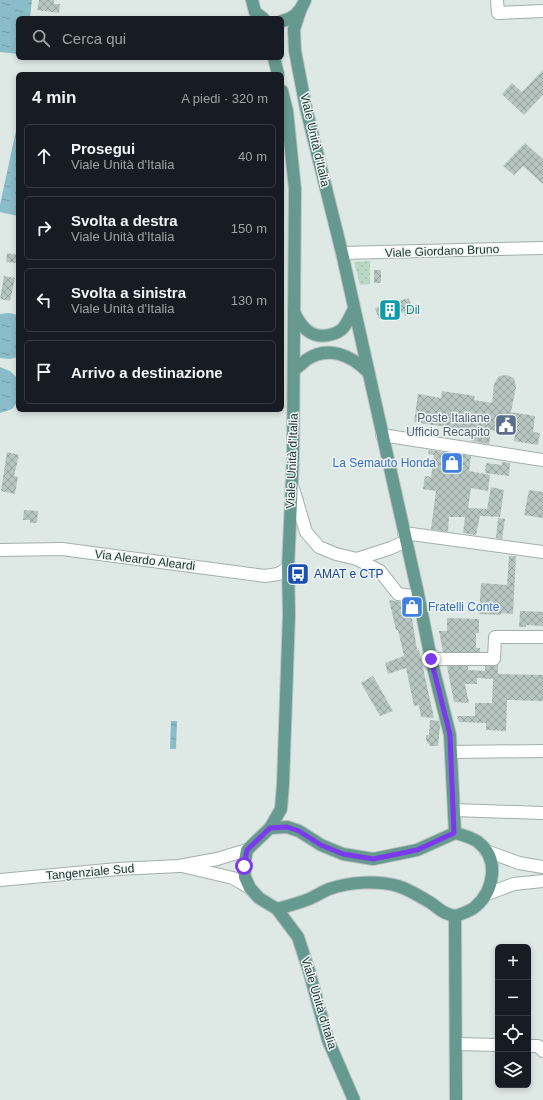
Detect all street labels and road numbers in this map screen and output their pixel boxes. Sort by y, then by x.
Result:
street label: Viale Unità d'Italia [297,92,333,188]
street label: Viale Giordano Bruno [385,242,500,260]
street label: Viale Unità d'Italia [283,413,301,509]
street label: Via Aleardo Aleardi [94,547,196,573]
street label: Tangenziale Sud [45,861,135,883]
street label: Viale Unità d'Italia [298,955,340,1051]

